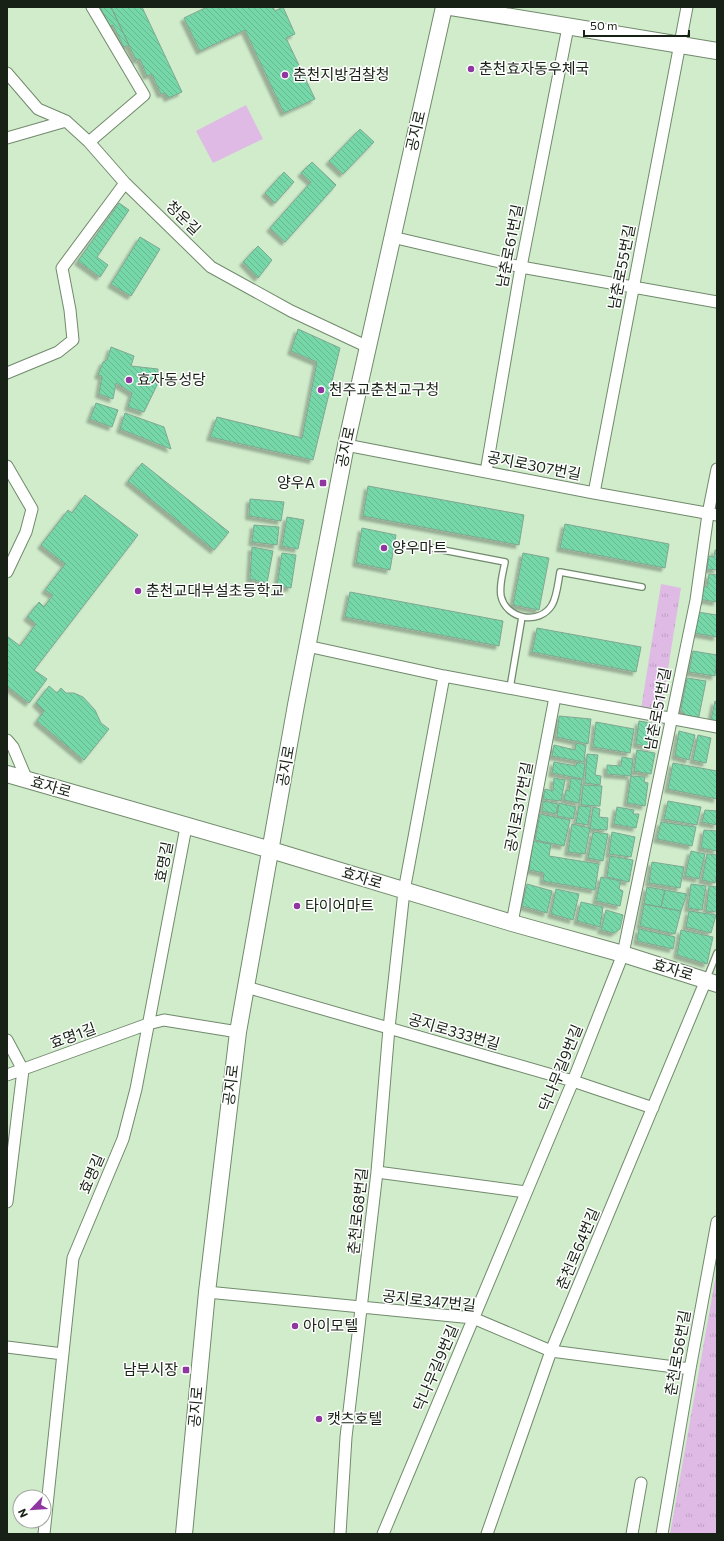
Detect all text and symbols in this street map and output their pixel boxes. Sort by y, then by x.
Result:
scale bar [584,12,689,38]
text: 50 m [590,18,618,32]
place label: 춘천효자동우체국 [479,59,589,77]
marker: 춘천효자동우체국 [466,64,476,74]
place label: 춘천지방검찰청 [293,65,390,83]
marker: 춘천지방검찰청 [280,70,290,80]
street label: 공지로 [402,109,428,153]
street label: 청운길 [163,196,205,238]
street label: 남춘로61번길 [492,203,526,289]
street label: 남춘로55번길 [604,223,638,311]
place label: 효자동성당 [137,370,206,388]
marker: 효자동성당 [124,375,134,385]
place label: 천주교춘천교구청 [329,380,439,398]
marker: 천주교춘천교구청 [316,385,326,395]
street label: 공지로 [332,425,358,469]
street label: 공지로307번길 [486,447,583,483]
place label: 양우A [277,473,315,491]
marker: 양우A [318,478,328,488]
place label: 양우마트 [392,538,447,556]
marker: 양우마트 [379,543,389,553]
place label: 춘천교대부설초등학교 [146,581,284,599]
marker: 춘천교대부설초등학교 [133,586,143,596]
street label: 남춘로51번길 [640,666,674,752]
street label: 공지로 [273,744,297,788]
street label: 공지로317번길 [500,760,536,854]
street label: 효자로 [29,772,74,800]
street label: 효명길 [150,840,176,884]
street label: 효자로 [340,862,385,892]
place label: 타이어마트 [305,896,374,914]
marker: 타이어마트 [292,901,302,911]
street label: 효자로 [651,954,696,984]
street label: 공지로333번길 [406,1009,502,1053]
street label: 효명1길 [47,1018,98,1052]
street label: 닥나무길9번길 [535,1022,586,1114]
street label: 공지로 [219,1063,241,1107]
street label: 효명길 [75,1151,107,1196]
street label: 춘천로68번길 [343,1167,371,1255]
street label: 춘천로64번길 [552,1205,602,1292]
street label: 공지로347번길 [381,1286,477,1314]
street label: 춘천로56번길 [661,1309,693,1397]
place label: 아이모텔 [303,1316,358,1334]
marker: 아이모텔 [290,1321,300,1331]
street label: 닥나무길9번길 [409,1322,461,1413]
place label: 남부시장 [123,1360,178,1378]
marker: 남부시장 [181,1365,191,1375]
street label: 공지로 [184,1386,206,1428]
place label: 캣츠호텔 [327,1409,382,1427]
marker: 캣츠호텔 [314,1414,324,1424]
north arrow [12,1489,52,1529]
text: N [15,1507,30,1520]

